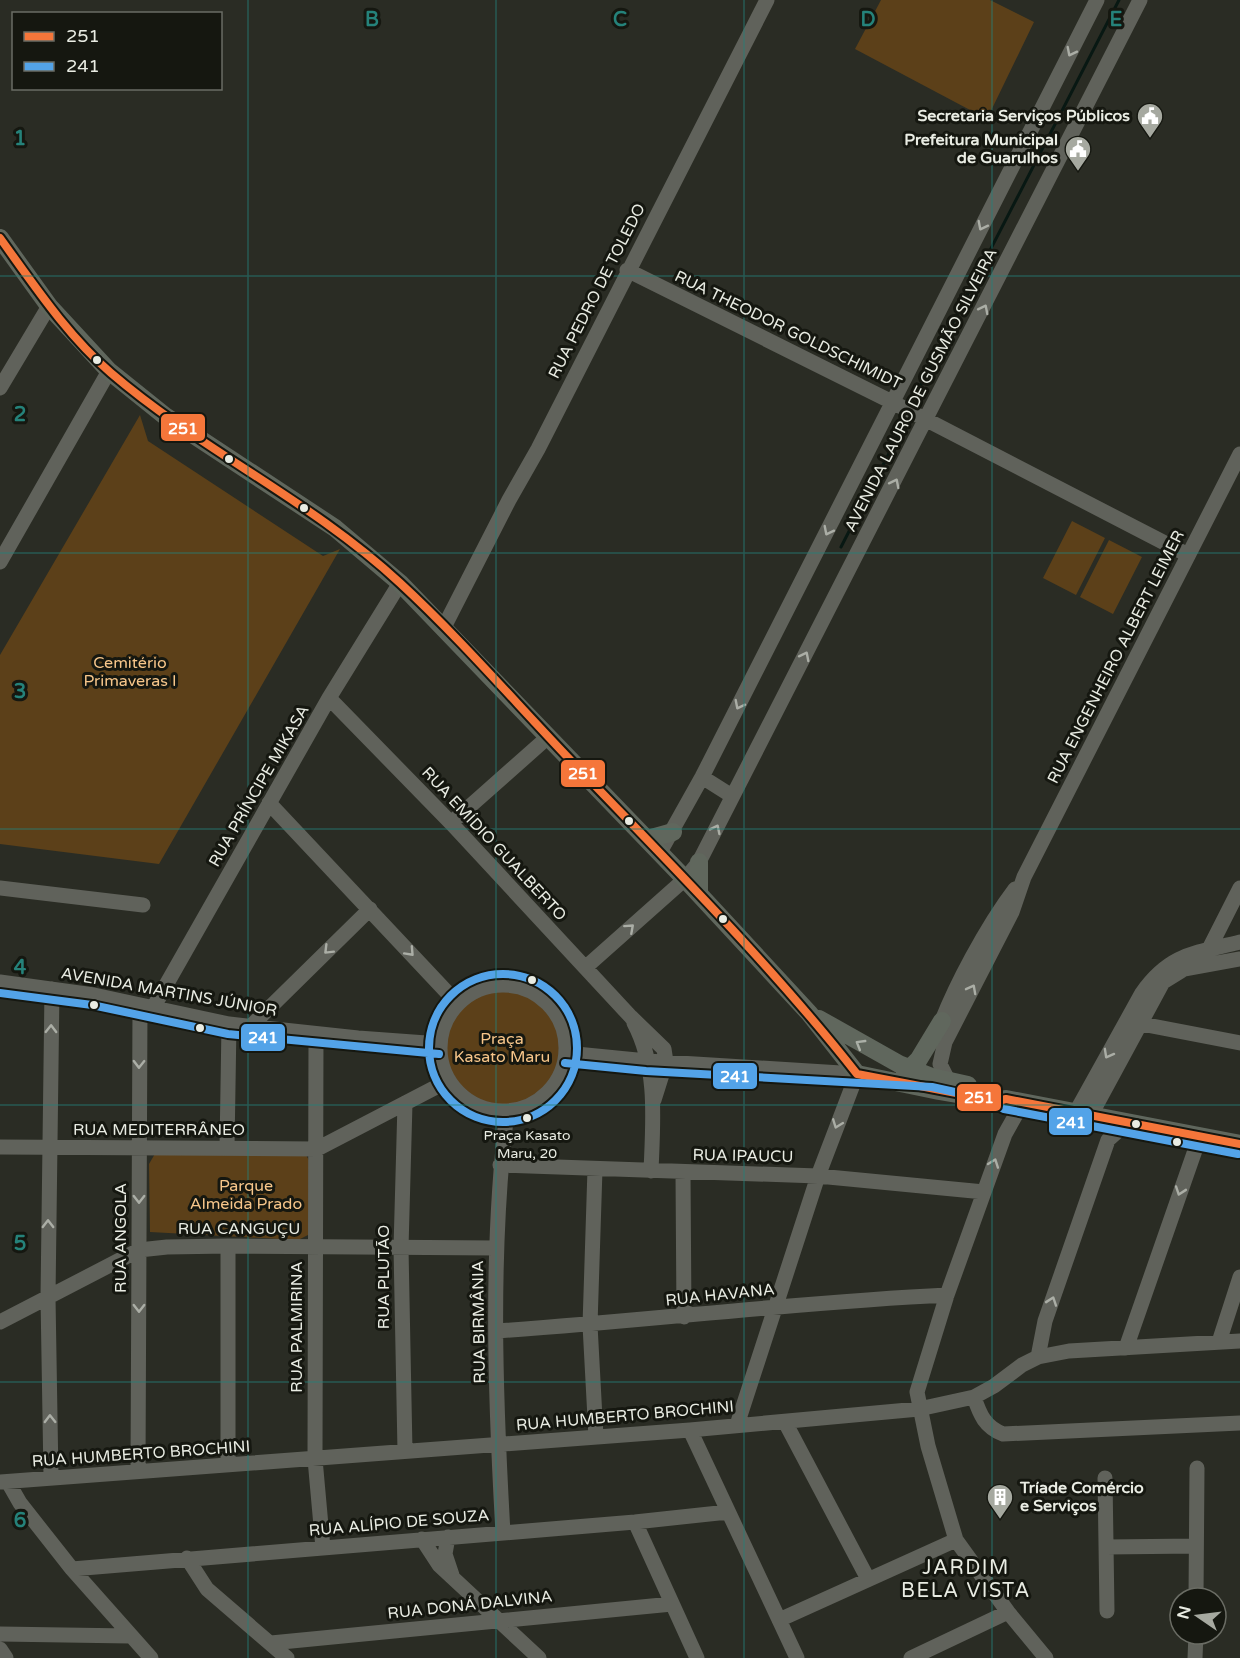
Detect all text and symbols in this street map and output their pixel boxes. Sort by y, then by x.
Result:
text: B [365,8,379,32]
text: C [613,8,627,32]
text: D [860,8,876,32]
text: E [1110,8,1123,32]
legend [12,12,222,90]
text: 251 [66,25,100,47]
one-way arrow [1066,46,1078,57]
text: 241 [66,55,100,77]
public building icon: Secretaria Serviços Públicos [1135,101,1165,139]
place label: Secretaria Serviços Públicos [917,106,1130,126]
text: 1 [14,127,26,151]
place label: Prefeitura Municipal de Guarulhos [904,130,1058,168]
public building icon: Prefeitura Municipal de Guarulhos [1063,134,1093,172]
street label: RUA PEDRO DE TOLEDO [544,200,650,382]
one-way arrow [978,220,990,231]
street label: AVENIDA LAURO DE GUSMÃO SILVEIRA [840,245,1002,535]
street label: RUA THEODOR GOLDSCHIMIDT [671,266,905,394]
one-way arrow [976,304,988,315]
unlabelled marker [91,354,103,366]
text: 2 [14,403,26,427]
line badge: 251 [160,413,206,442]
text: 251 [168,419,198,439]
unlabelled marker [223,453,235,465]
one-way arrow [887,478,899,489]
unlabelled marker [298,502,310,514]
one-way arrow [824,525,835,535]
street label: RUA ENGENHEIRO ALBERT LEIMER [1043,527,1189,787]
one-way arrow [798,651,809,662]
park label: Cemitério Primaveras I [83,653,177,691]
text: 3 [14,680,26,704]
one-way arrow [735,698,746,709]
street label: RUA PRÍNCIPE MIKASA [204,701,314,871]
line badge: 251 [560,759,606,788]
street label: RUA EMÍDIO GUALBERTO [417,763,571,925]
text: 251 [568,764,598,784]
unlabelled marker [623,815,635,827]
one-way arrow [708,825,720,836]
unlabelled marker [717,913,729,925]
one-way arrow [623,924,634,935]
one-way arrow [325,943,335,954]
one-way arrow [403,945,414,955]
text: 4 [14,956,27,980]
street label: AVENIDA MARTINS JÚNIOR [59,963,279,1021]
unlabelled marker [526,974,538,986]
one-way arrow [965,985,976,995]
unlabelled marker [88,999,100,1011]
unlabelled marker [194,1022,206,1034]
line badge: 241 [240,1023,286,1052]
one-way arrow [45,1025,58,1034]
text: 241 [248,1028,278,1048]
park label: Praça Kasato Maru [454,1029,550,1067]
one-way arrow [856,1039,866,1051]
one-way arrow [1104,1048,1115,1058]
one-way arrow [133,1060,145,1069]
line badge: 241 [712,1062,758,1090]
text: 241 [720,1067,750,1087]
line badge: 251 [956,1083,1002,1112]
text: 251 [964,1088,994,1108]
line badge: 241 [1048,1107,1093,1136]
marker: Praça Kasato Maru, 20 [521,1112,533,1124]
text: 241 [1056,1113,1086,1133]
one-way arrow [832,1118,844,1129]
unlabelled marker [1130,1118,1142,1130]
street label: RUA MEDITERRÂNEO [73,1120,245,1140]
place label: Praça Kasato Maru, 20 [484,1127,570,1162]
unlabelled marker [1171,1136,1183,1148]
street label: RUA IPAUCU [692,1145,794,1167]
one-way arrow [987,1158,1000,1169]
park label: Parque Almeida Prado [190,1176,302,1214]
street label: RUA ANGOLA [111,1183,131,1293]
one-way arrow [1175,1186,1188,1196]
one-way arrow [133,1194,145,1203]
one-way arrow [42,1219,54,1228]
street label: RUA CANGUÇU [178,1219,300,1239]
street label: RUA PLUTÃO [374,1225,394,1329]
text: 5 [14,1232,26,1256]
street label: RUA BIRMÂNIA [468,1260,490,1384]
street label: RUA PALMIRINA [287,1261,307,1393]
street label: RUA HAVANA [664,1279,776,1311]
one-way arrow [1045,1296,1058,1307]
one-way arrow [133,1304,145,1313]
street label: RUA HUMBERTO BROCHINI [515,1397,735,1435]
one-way arrow [44,1414,56,1423]
street label: RUA HUMBERTO BROCHINI [31,1436,251,1472]
place label: Tríade Comércio e Serviços [1019,1478,1144,1516]
building icon: Tríade Comércio e Serviços [985,1482,1015,1520]
street label: RUA ALÍPIO DE SOUZA [308,1505,490,1541]
text: 6 [14,1509,26,1533]
district label: JARDIM BELA VISTA [901,1556,1031,1603]
street label: RUA DONÁ DALVINA [386,1586,554,1624]
north arrow [1168,1586,1228,1646]
text: N [1173,1604,1196,1621]

